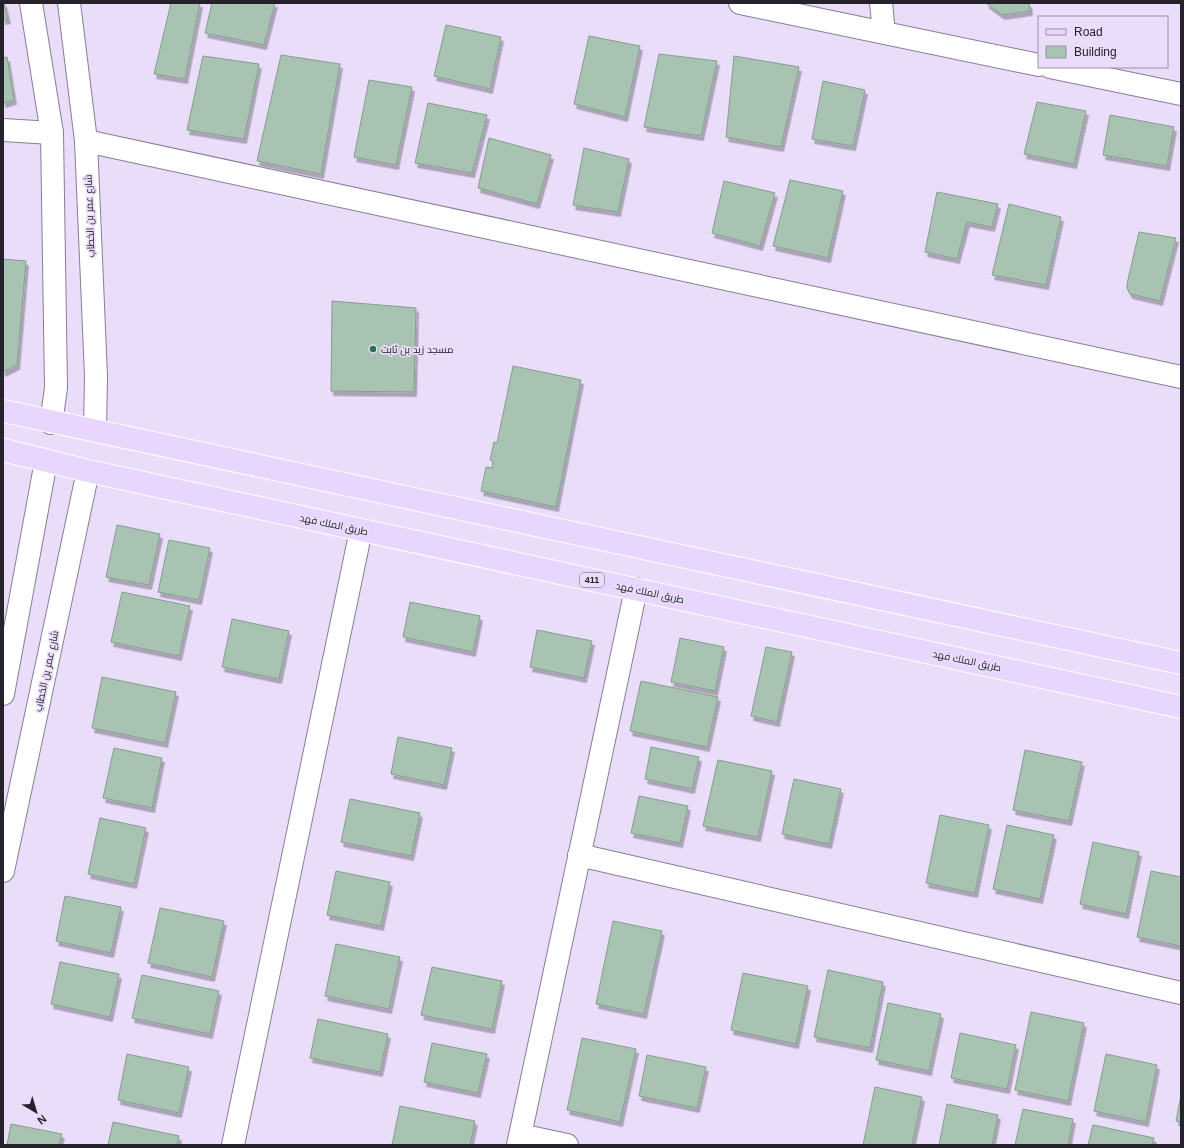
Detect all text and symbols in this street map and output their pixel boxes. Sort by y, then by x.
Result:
legend [1038,16,1168,68]
text: Road [1074,25,1103,39]
text: Building [1074,45,1117,59]
street label: شارع عمر بن الخطاب [83,174,97,258]
marker: مسجد زيد بن ثابت [368,344,378,354]
place label: مسجد زيد بن ثابت [381,344,453,356]
street label: طريق الملك فهد [298,512,369,538]
road number: 411 [580,573,604,587]
street label: طريق الملك فهد [614,580,685,606]
street label: شارع عمر بن الخطاب [32,629,61,713]
street label: طريق الملك فهد [931,648,1002,674]
north arrow [16,1092,56,1132]
text: N [35,1113,49,1127]

